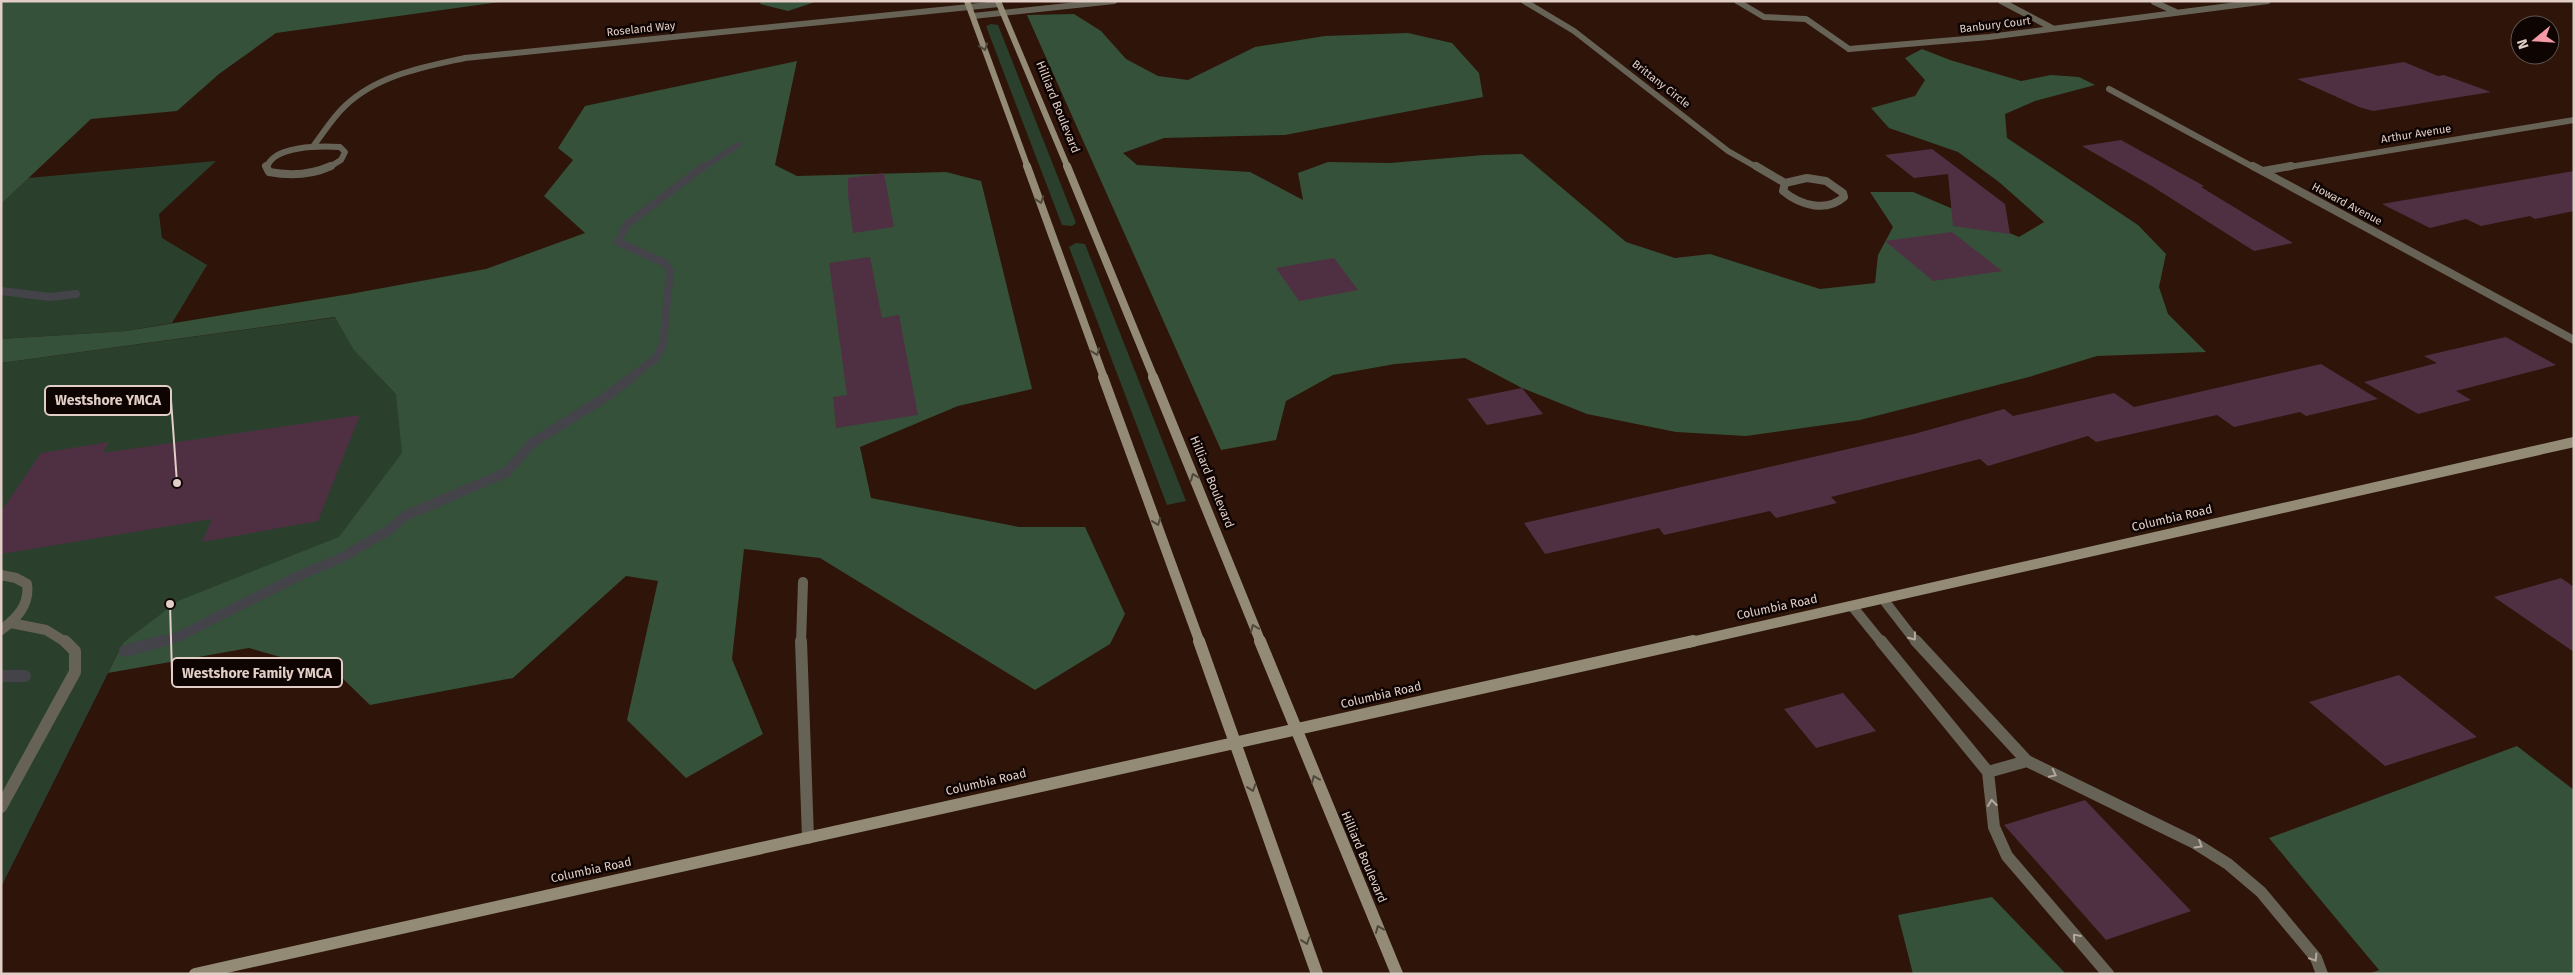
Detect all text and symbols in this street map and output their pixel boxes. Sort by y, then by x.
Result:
street label: Banbury Court [1959,14,2031,36]
north arrow [2510,15,2560,65]
street label: Roseland Way [606,19,677,39]
text: N [2514,37,2533,51]
one-way arrow [978,42,988,51]
street label: Brittany Circle [1629,57,1693,111]
street label: Hilliard Boulevard [1033,59,1083,155]
street label: Arthur Avenue [2380,122,2452,146]
street label: Howard Avenue [2310,180,2384,228]
one-way arrow [1034,195,1044,203]
one-way arrow [1090,348,1100,356]
callout: Westshore YMCA [45,386,171,415]
text: Westshore YMCA [55,392,162,409]
street label: Hilliard Boulevard [1187,434,1237,530]
one-way arrow [1190,474,1200,482]
street label: Columbia Road [2130,502,2214,534]
one-way arrow [1151,517,1161,525]
street label: Columbia Road [1735,592,1819,622]
one-way arrow [1250,625,1260,633]
one-way arrow [1908,631,1916,640]
callout: Westshore Family YMCA [172,658,342,687]
text: Westshore Family YMCA [182,665,333,682]
street label: Columbia Road [1339,679,1423,711]
street label: Columbia Road [944,766,1028,798]
one-way arrow [2048,768,2057,778]
one-way arrow [1311,775,1322,784]
one-way arrow [1246,783,1256,792]
one-way arrow [1987,799,1998,807]
street label: Hilliard Boulevard [1338,809,1390,905]
one-way arrow [2193,839,2202,849]
street label: Columbia Road [549,855,633,885]
one-way arrow [1374,925,1385,934]
one-way arrow [2074,934,2082,943]
one-way arrow [1300,937,1310,945]
one-way arrow [2308,952,2317,961]

